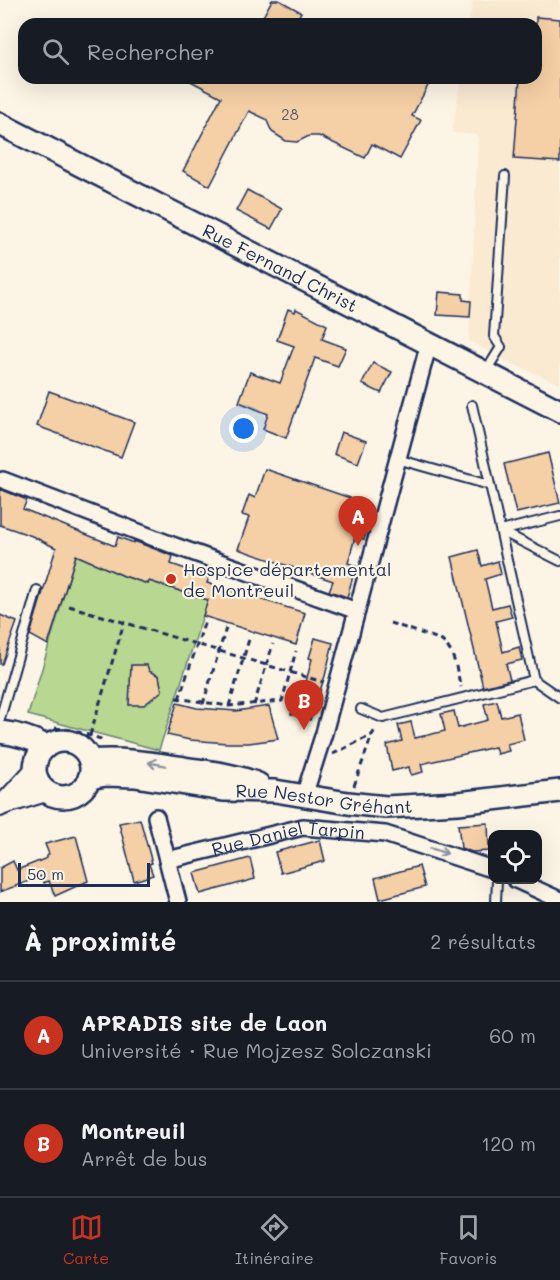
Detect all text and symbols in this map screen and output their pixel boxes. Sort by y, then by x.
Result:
search box [18,18,542,84]
icon: search [39,35,72,68]
text: Rechercher [87,37,215,66]
house number: 28 [281,104,299,124]
street label: Rue Fernand Christ [199,218,362,317]
your location [229,414,258,443]
pin: A [338,496,378,546]
place label: Hospice départemental de Montreuil [183,557,391,602]
marker: Hospice départemental de Montreuil [164,572,178,586]
pin: B [284,680,324,730]
one-way arrow [148,758,168,769]
street label: Rue Nestor Gréhant [235,778,413,819]
street label: Rue Daniel Tarpin [209,815,366,861]
map controls [488,830,542,884]
button: locate [488,830,542,884]
one-way arrow [429,847,448,858]
scale bar [18,860,150,888]
text: 50 m [27,863,64,884]
text: À proximité [24,924,176,958]
text: 2 résultats [430,928,536,954]
text: APRADIS site de Laon [81,1008,327,1037]
text: A [37,1022,50,1048]
text: 60 m [489,1022,536,1048]
text: Université · Rue Mojzesz Solczanski [81,1037,432,1063]
text: Montreuil [81,1116,185,1145]
text: B [37,1130,50,1156]
text: 120 m [481,1130,536,1156]
text: Arrêt de bus [81,1145,207,1171]
tab: Carte [63,1211,109,1268]
tab: Itinéraire [235,1211,314,1268]
tab: Favoris [439,1211,497,1268]

